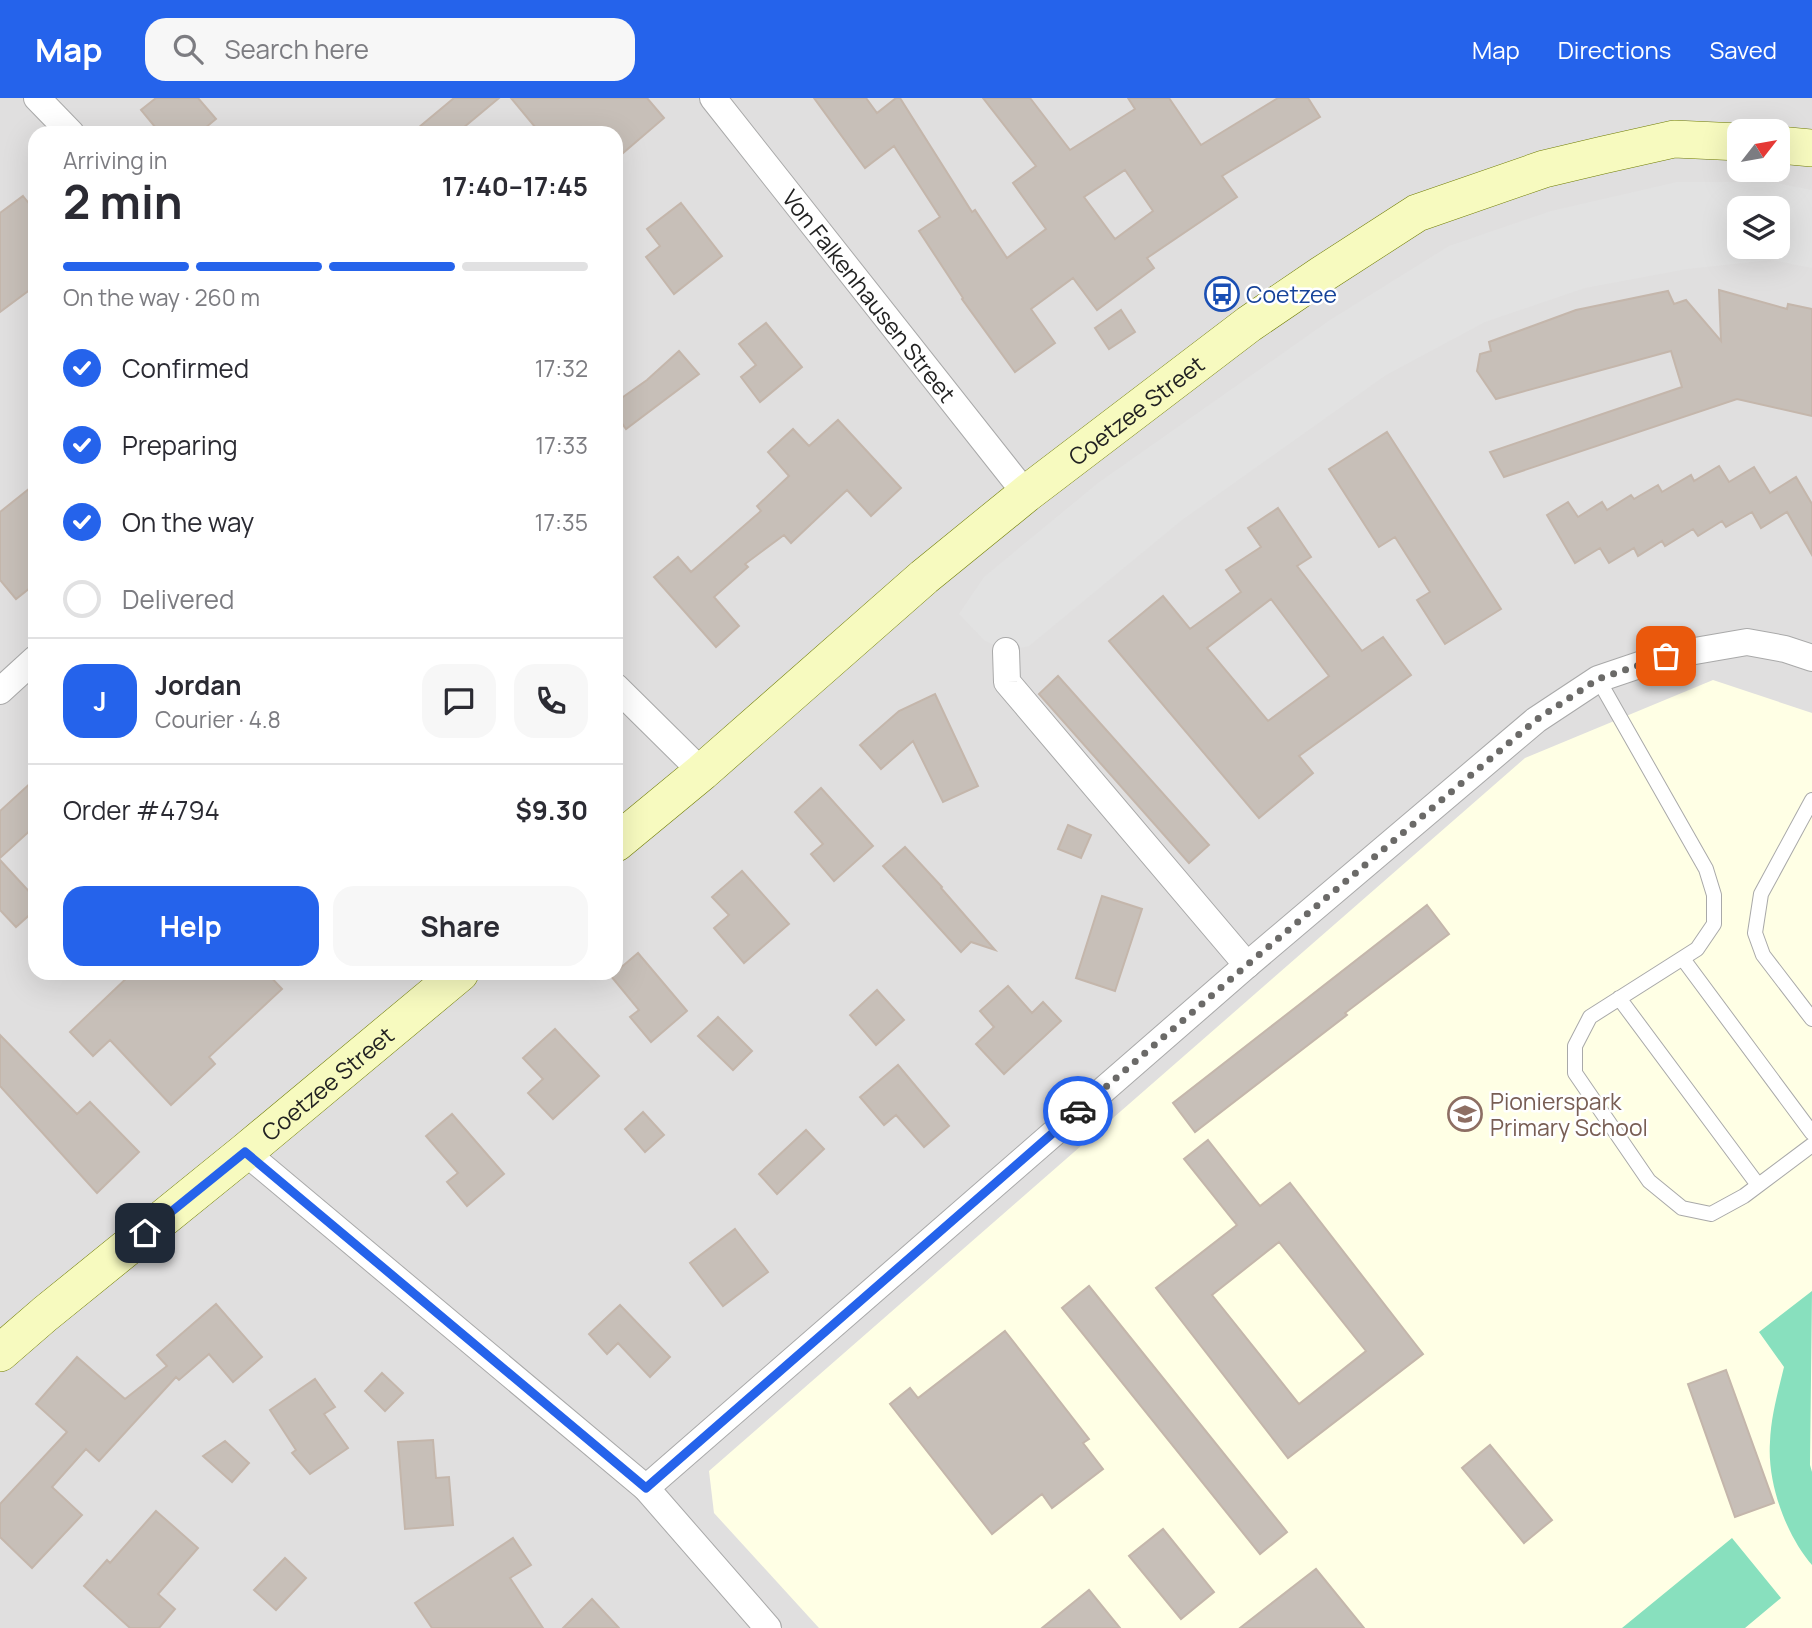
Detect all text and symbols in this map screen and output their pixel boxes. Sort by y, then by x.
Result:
search box [145,18,635,81]
text: Map [35,27,103,72]
icon: search [169,30,207,68]
text: Search here [225,31,369,67]
text: Map [1472,33,1520,66]
text: Directions [1558,33,1671,66]
text: Saved [1709,33,1777,66]
north arrow [1727,119,1790,182]
map controls [1727,119,1790,259]
text: Arriving in [63,144,168,176]
text: 17:40–17:45 [442,168,588,204]
text: 2 min [63,170,183,233]
street label: Von Falkenhausen Street [775,183,963,409]
button: layers [1727,196,1790,259]
bus stop icon: Coetzee [1203,275,1241,313]
place label: Coetzee [1246,278,1337,310]
text: On the way · 260 m [63,281,260,313]
street label: Coetzee Street [1062,348,1211,472]
icon: check [63,349,101,387]
text: Confirmed [122,350,249,386]
text: 17:32 [535,352,588,384]
icon: check [63,426,101,464]
text: Preparing [122,427,238,463]
text: 17:33 [535,429,588,461]
icon: check [63,503,101,541]
text: On the way [122,504,254,540]
text: 17:35 [535,506,588,538]
text: Delivered [122,581,234,617]
pin [1636,626,1696,686]
icon: bag [1647,637,1685,675]
button: chat [422,664,496,738]
button: phone [514,664,588,738]
text: Jordan [155,667,241,703]
text: J [93,683,107,719]
text: Courier · 4.8 [155,703,281,735]
text: Order #4794 [63,792,220,828]
text: $9.30 [516,792,588,828]
button: Help [63,886,319,966]
button: Share [333,886,588,966]
street label: Coetzee Street [254,1019,400,1148]
courier [1043,1076,1113,1146]
place label: Pionierspark Primary School [1490,1085,1648,1143]
icon: car [1059,1092,1097,1130]
school or university icon: Pionierspark Primary School [1446,1095,1484,1133]
pin [115,1203,175,1263]
icon: home [126,1214,164,1252]

